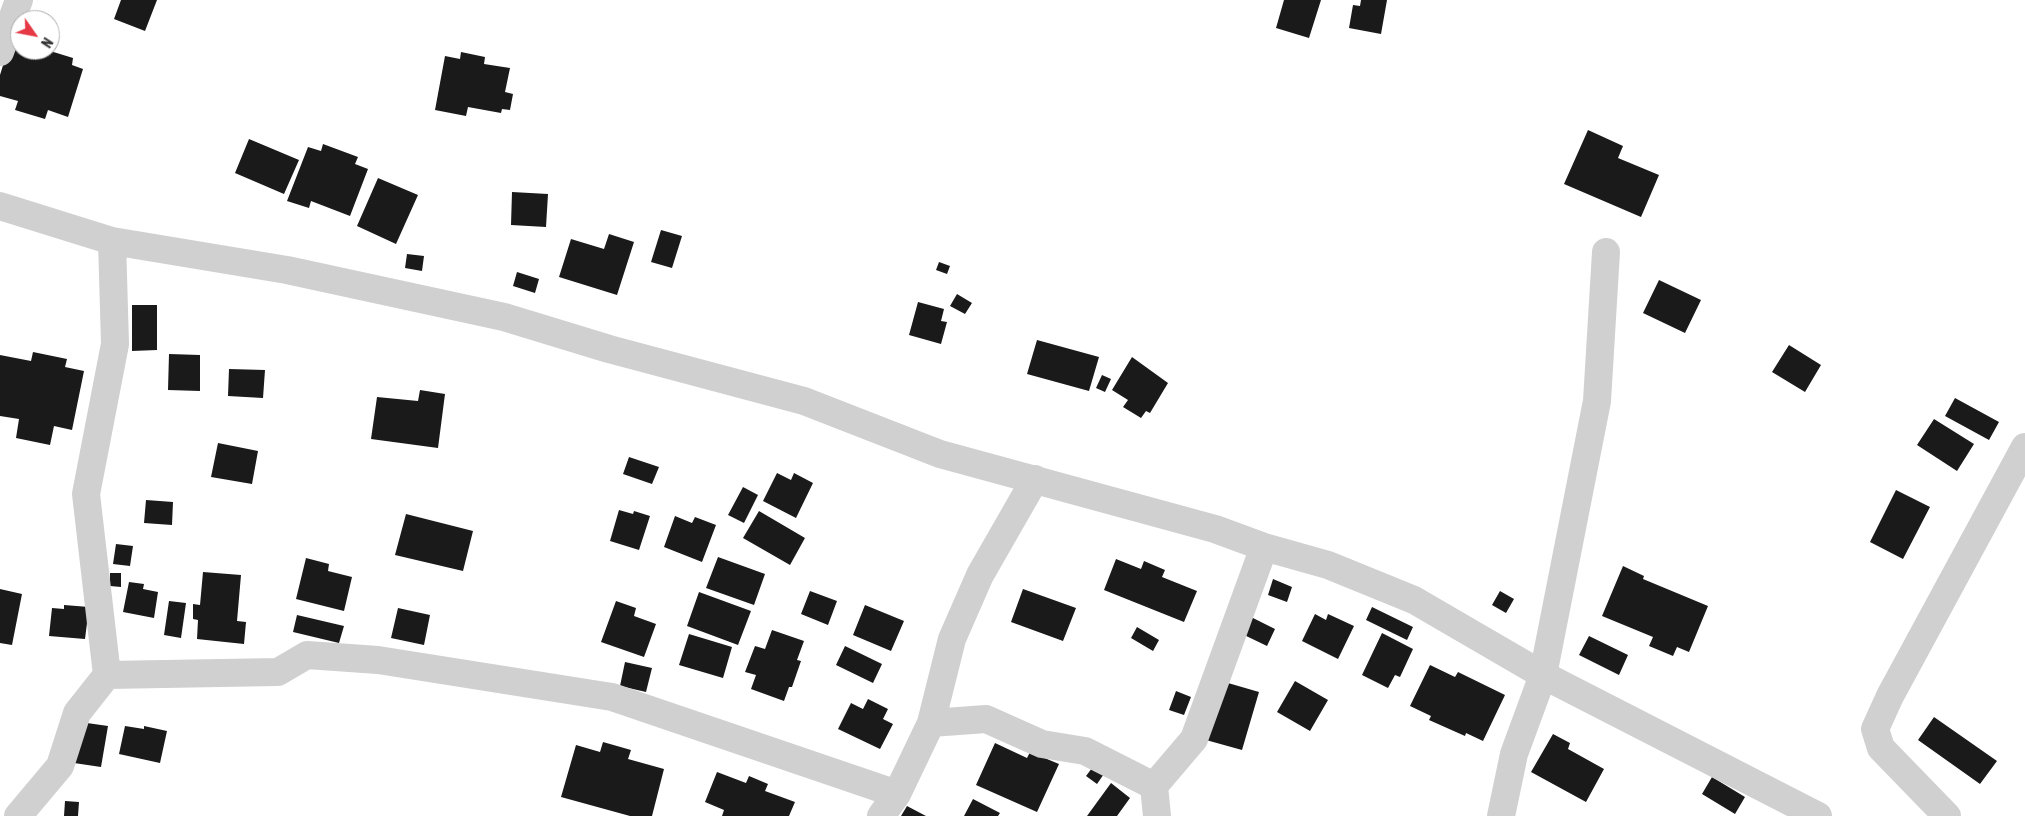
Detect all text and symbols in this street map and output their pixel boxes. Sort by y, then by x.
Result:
north arrow [10,10,60,60]
text: N [38,35,56,50]

